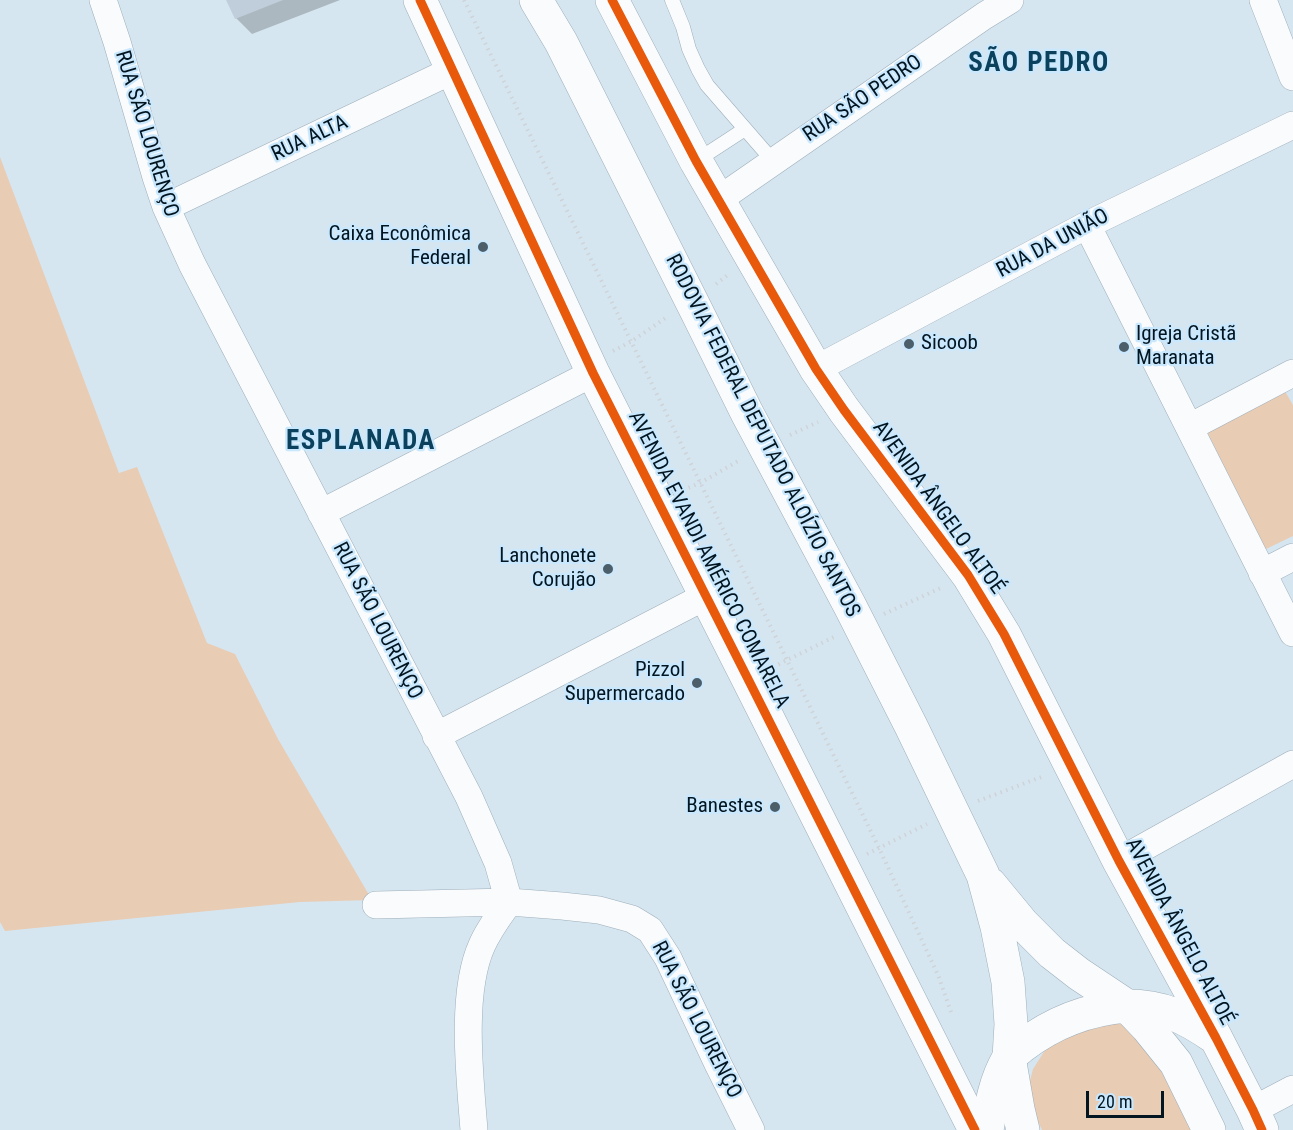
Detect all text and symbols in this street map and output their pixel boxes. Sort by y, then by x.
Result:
street label: RUA SÃO LOURENÇO [109,48,183,220]
district label: SÃO PEDRO [968,48,1110,80]
street label: RUA SÃO PEDRO [799,50,927,148]
street label: RUA ALTA [268,110,352,168]
street label: RUA DA UNIÃO [993,204,1113,284]
place label: Caixa Econômica Federal [329,222,471,272]
marker: Caixa Econômica Federal [476,240,490,254]
street label: RODOVIA FEDERAL DEPUTADO ALOÍZIO SANTOS [659,250,865,622]
place label: Igreja Cristã Maranata [1136,322,1236,372]
place label: Sicoob [921,331,978,357]
marker: Sicoob [902,337,916,351]
marker: Igreja Cristã Maranata [1117,340,1131,354]
street label: AVENIDA EVANDI AMÉRICO COMARELA [622,407,794,713]
street label: AVENIDA ÂNGELO ALTOÉ [867,416,1009,600]
district label: ESPLANADA [286,426,436,458]
street label: RUA SÃO LOURENÇO [327,538,427,704]
place label: Lanchonete Corujão [499,544,596,594]
marker: Lanchonete Corujão [601,562,615,576]
place label: Pizzol Supermercado [565,658,685,708]
marker: Pizzol Supermercado [690,676,704,690]
place label: Banestes [686,794,763,820]
marker: Banestes [768,800,782,814]
street label: AVENIDA ÂNGELO ALTOÉ [1119,834,1239,1030]
street label: RUA SÃO LOURENÇO [646,937,746,1103]
scale bar [1089,1079,1167,1117]
text: 20 m [1097,1091,1132,1112]

